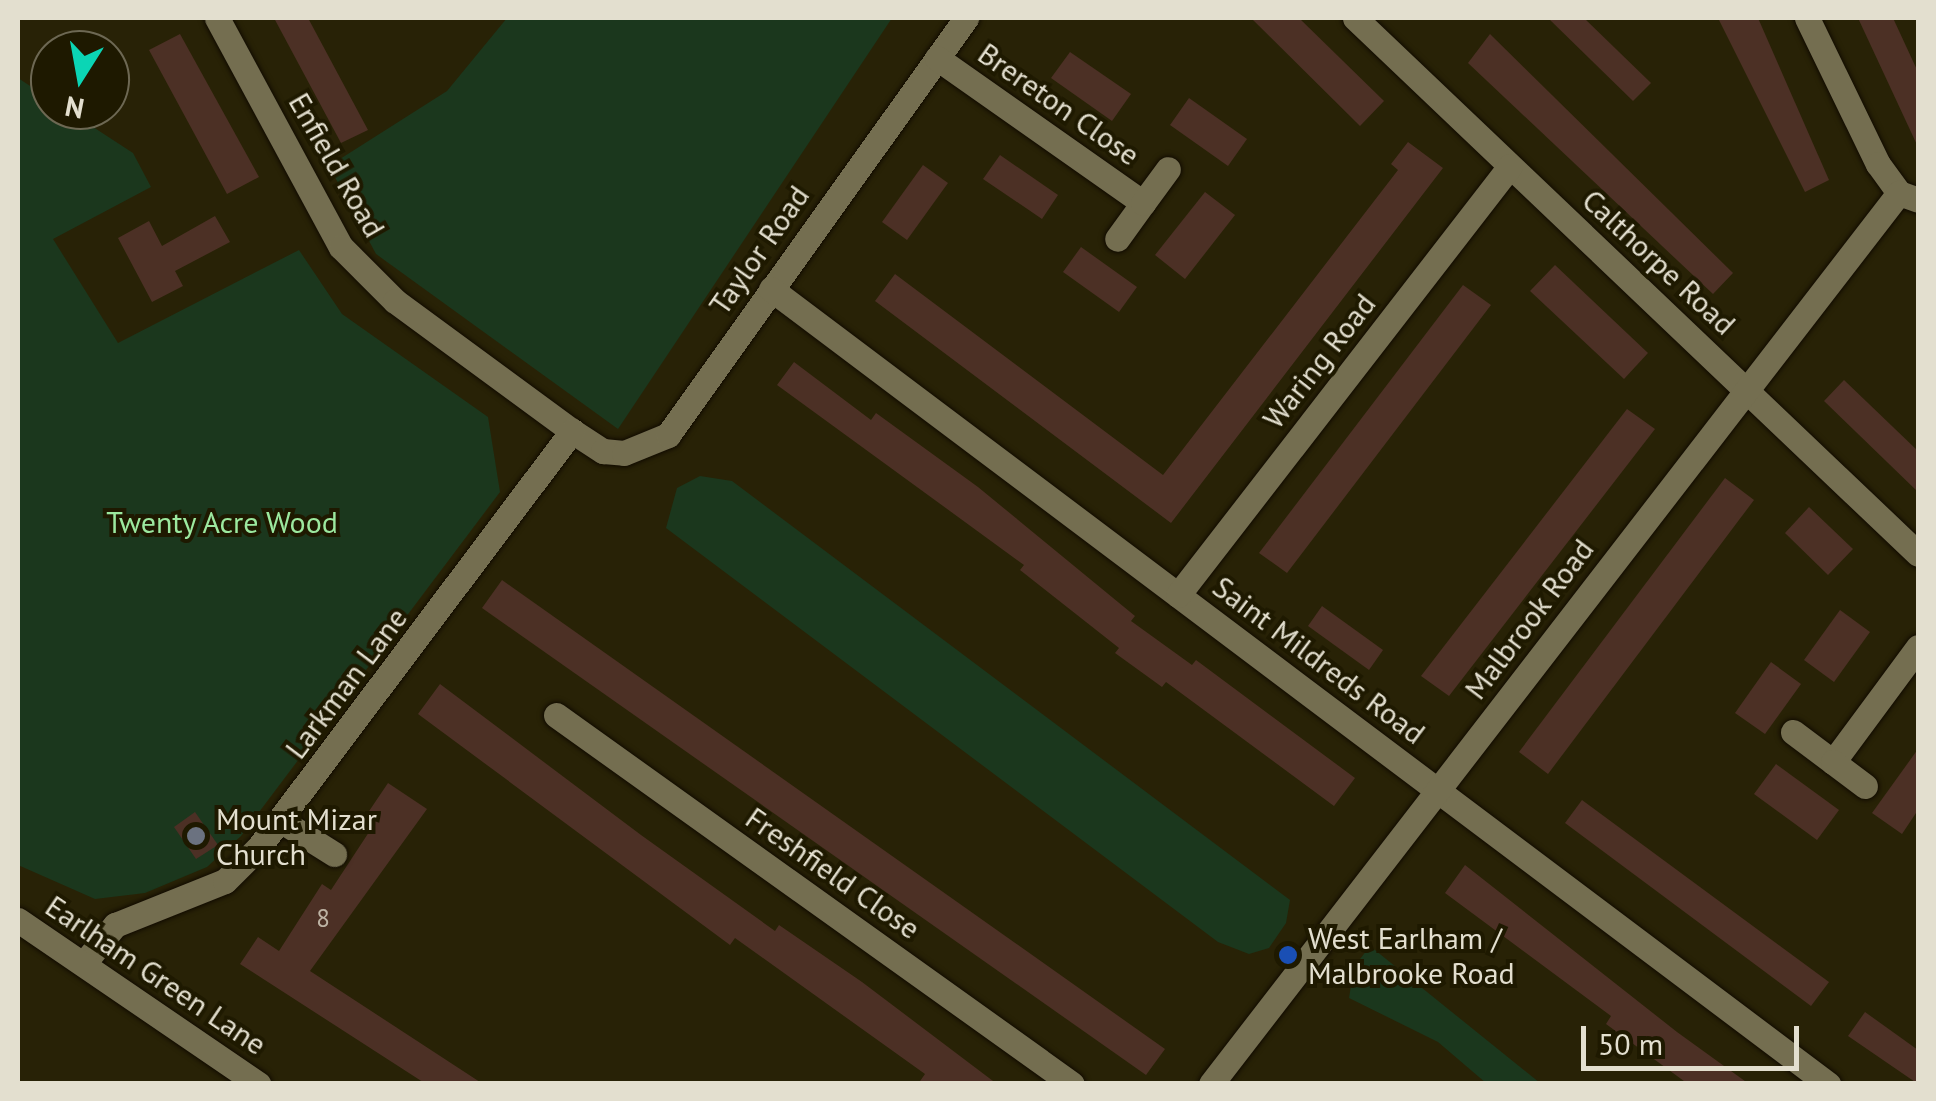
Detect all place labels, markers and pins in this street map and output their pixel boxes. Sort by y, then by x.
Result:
place label: Mount Mizar Church [216,801,377,872]
marker: Mount Mizar Church [185,825,207,847]
place label: West Earlham / Malbrooke Road [1308,920,1515,990]
marker: West Earlham / Malbrooke Road [1277,944,1299,966]

